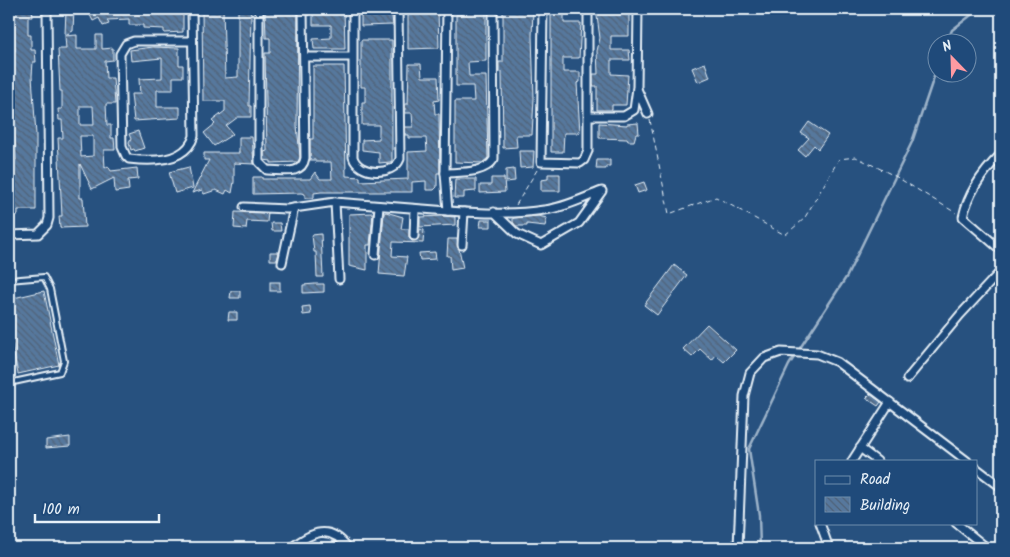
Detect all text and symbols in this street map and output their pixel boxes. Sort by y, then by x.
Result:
north arrow [928,32,978,82]
text: N [939,35,956,59]
legend [815,460,978,524]
text: Road [860,468,891,492]
scale bar [35,492,159,524]
text: Building [860,494,910,518]
text: 100 m [42,498,80,522]

